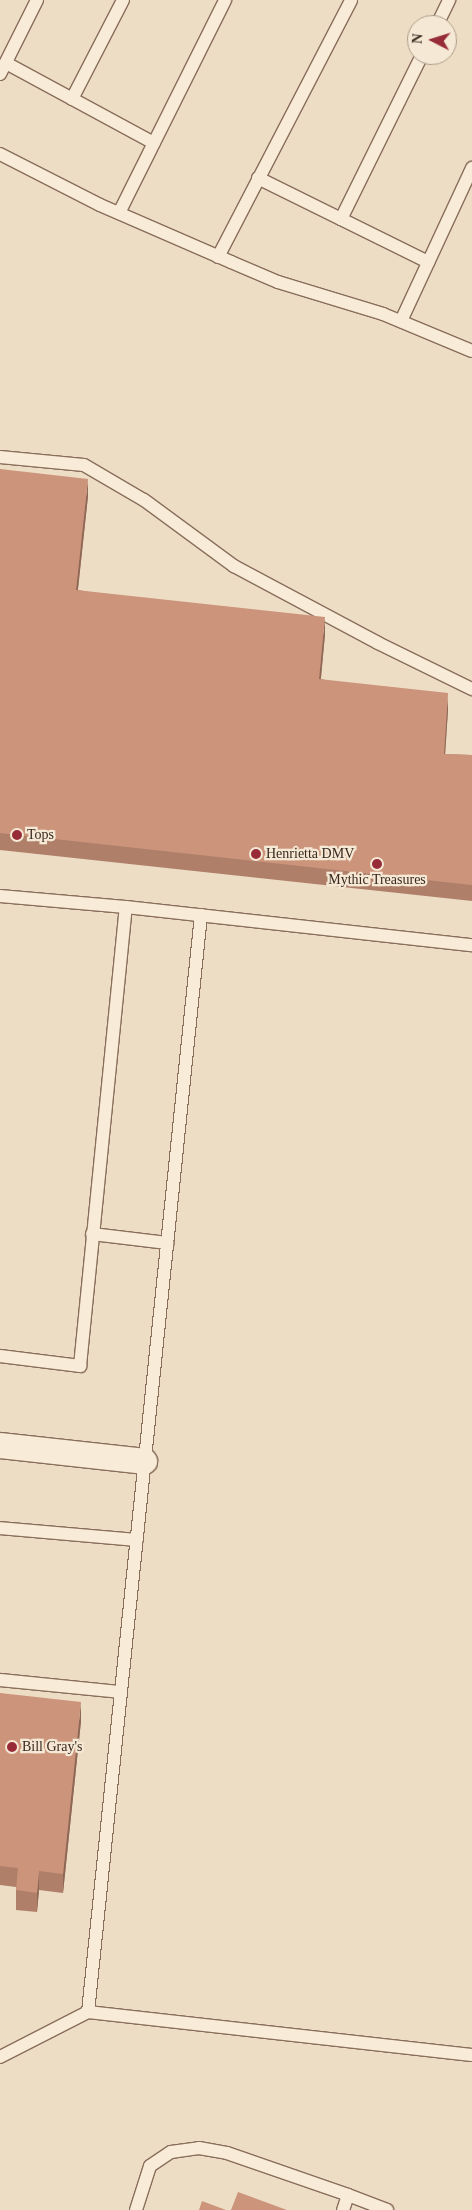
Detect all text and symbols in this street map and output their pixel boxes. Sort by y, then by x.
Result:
north arrow [407,15,457,65]
text: N [410,33,425,44]
place label: Tops [27,827,54,843]
marker: Tops [11,829,23,841]
place label: Henrietta DMV [266,846,354,862]
marker: Henrietta DMV [250,848,262,860]
marker: Mythic Treasures [371,858,383,870]
place label: Mythic Treasures [328,872,426,888]
place label: Bill Gray's [22,1739,82,1755]
marker: Bill Gray's [6,1741,18,1753]

